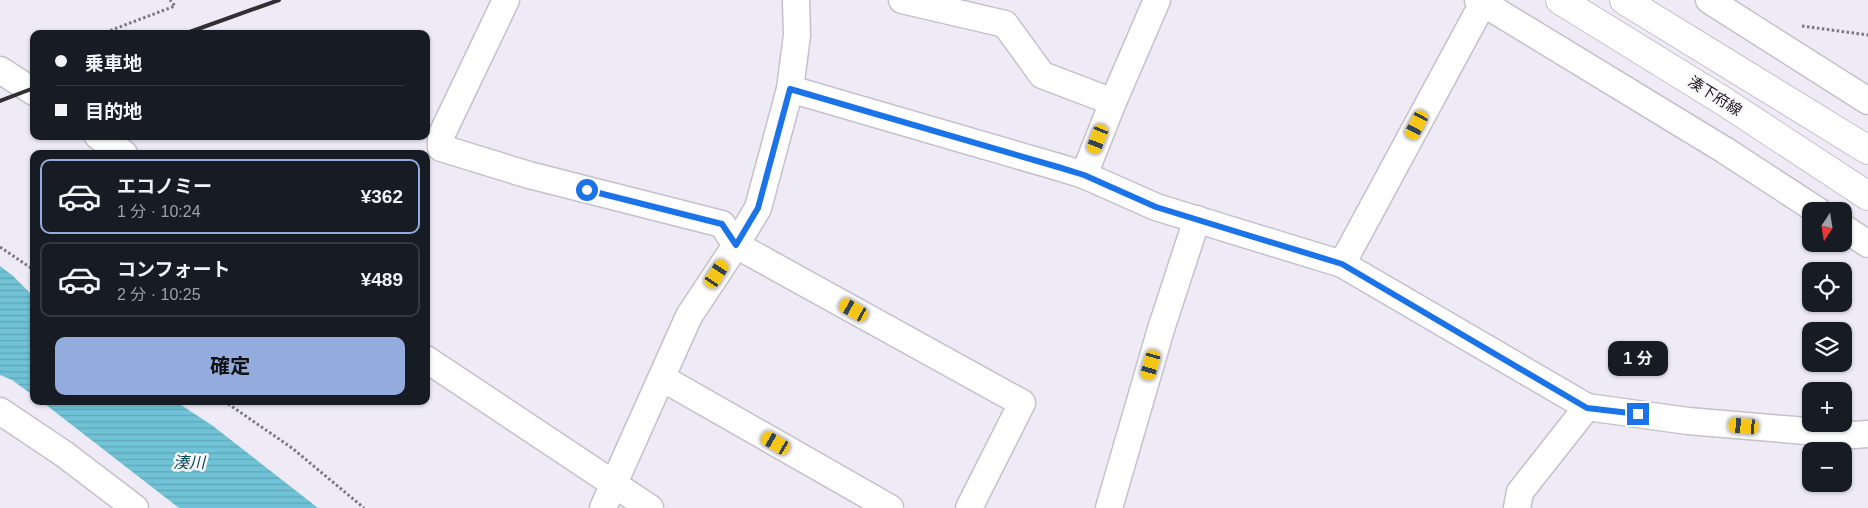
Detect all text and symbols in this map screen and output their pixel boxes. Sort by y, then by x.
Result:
text: 乗車地 [85,53,142,74]
street label: 湊下府線 [1685,72,1745,119]
text: 目的地 [85,101,142,122]
car [1403,108,1430,142]
car [1085,122,1110,156]
icon: car [57,174,102,219]
text: エコノミー [117,176,212,197]
route start [576,179,598,201]
text: ¥362 [361,186,403,207]
north arrow [1802,202,1852,252]
map controls [1802,202,1852,492]
text: 1 分 · 10:24 [117,203,201,220]
icon: car [57,257,102,302]
car [702,257,731,291]
text: コンフォート [117,259,230,280]
button: locate [1802,262,1852,312]
text: ¥489 [361,269,403,290]
text: 2 分 · 10:25 [117,286,201,303]
car [837,296,870,324]
button: layers [1802,322,1852,372]
button: 確定 [55,337,405,395]
callout: 1 分 [1608,342,1668,376]
car [1139,349,1162,381]
text: 1 分 [1623,350,1653,367]
button: + [1802,382,1852,432]
route end [1627,403,1649,425]
car [1728,417,1759,435]
car [759,429,792,457]
button: − [1802,442,1852,492]
water label: 湊川 [173,454,207,471]

